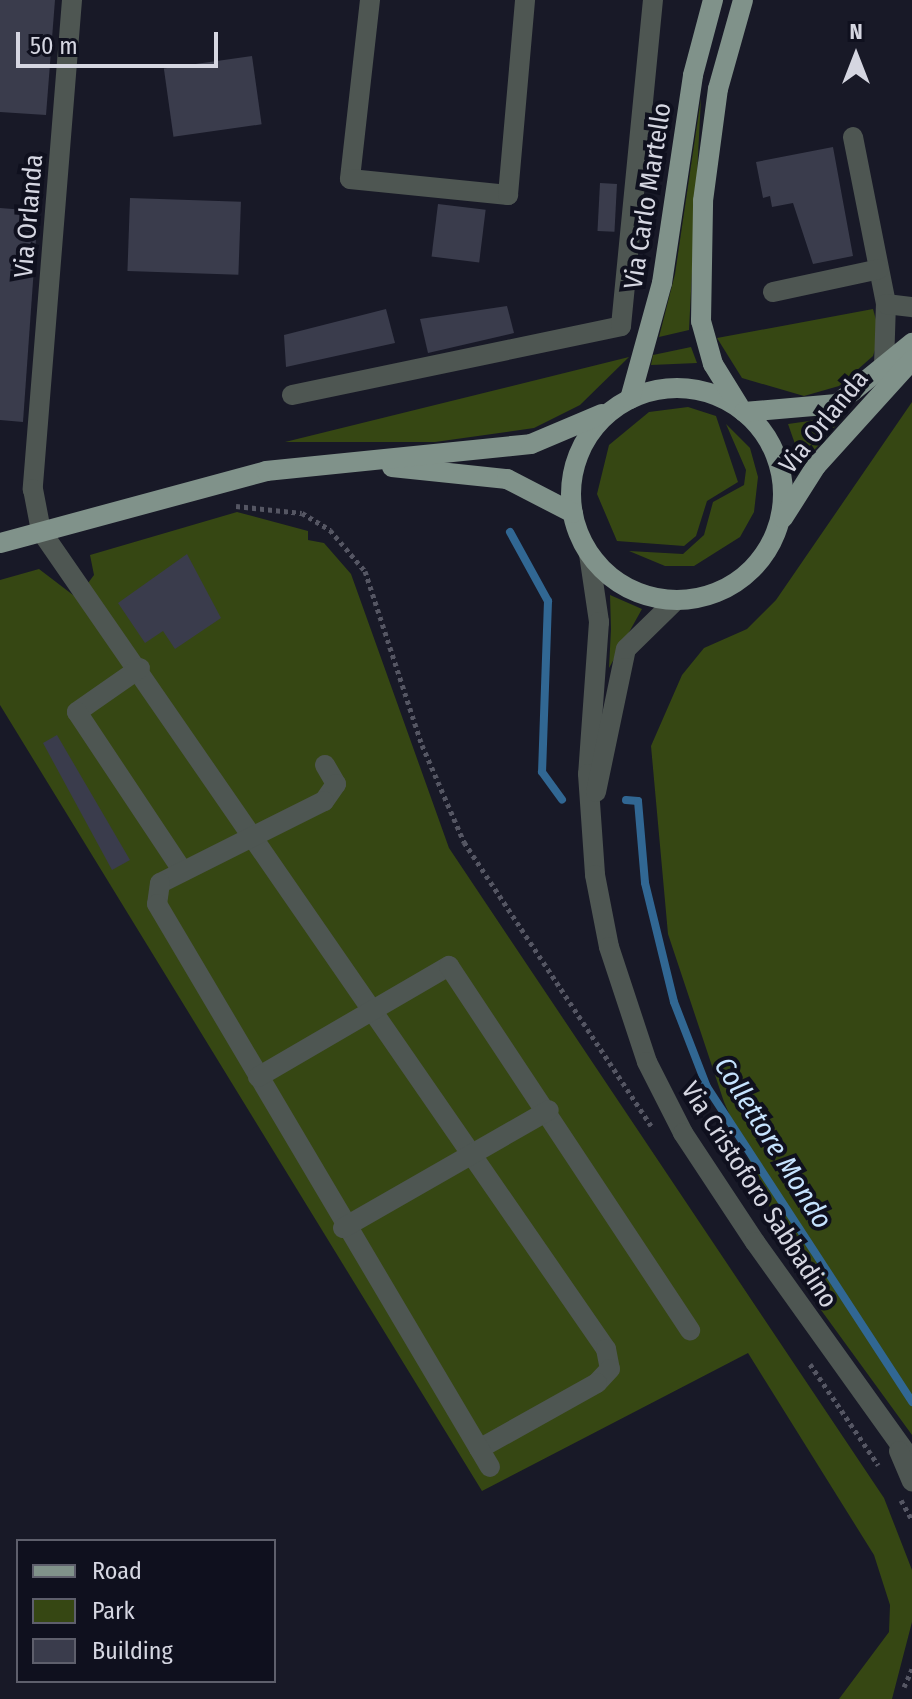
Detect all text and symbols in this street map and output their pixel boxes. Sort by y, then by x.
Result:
scale bar [20,16,222,66]
north arrow [816,16,896,96]
text: N [849,18,863,45]
text: 50 m [30,32,78,60]
street label: Via Carlo Martello [618,100,678,292]
street label: Via Orlanda [8,153,50,279]
street label: Via Orlanda [773,364,875,480]
water label: Collettore Mondo [707,1051,839,1235]
street label: Via Cristoforo Sabbadino [674,1076,844,1314]
legend [16,1539,276,1683]
text: Road [92,1557,142,1585]
text: Park [92,1597,135,1625]
text: Building [92,1637,173,1665]

